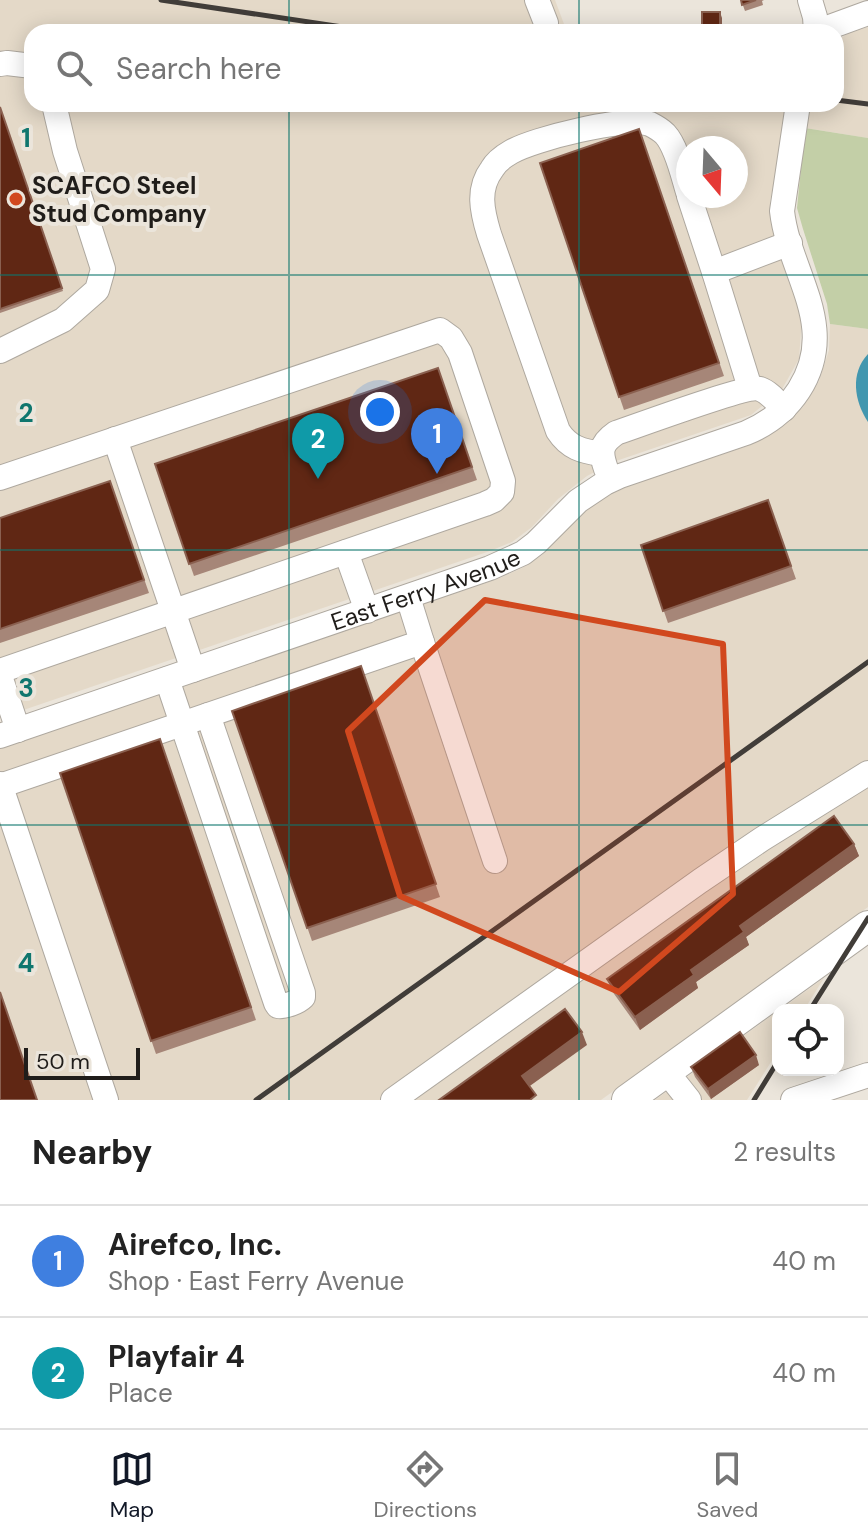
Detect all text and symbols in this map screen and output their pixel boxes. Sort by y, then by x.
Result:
search box [24,24,844,112]
icon: search [52,46,96,90]
text: Search here [116,49,282,88]
text: 1 [21,121,31,155]
north arrow [676,136,748,208]
place label: SCAFCO Steel Stud Company [32,170,207,229]
marker: SCAFCO Steel Stud Company [7,190,25,208]
your location [360,392,400,432]
text: 2 [18,396,34,430]
pin: 1 [411,408,463,474]
pin: 2 [292,413,344,479]
street label: East Ferry Avenue [326,541,525,637]
text: 3 [18,671,34,705]
text: 4 [18,946,34,980]
map controls [772,1004,844,1076]
button: locate [772,1004,844,1076]
scale bar [24,1044,140,1080]
text: 50 m [36,1047,90,1076]
text: Nearby [32,1130,152,1175]
text: 2 results [733,1135,836,1169]
text: Airefco, Inc. [108,1225,282,1264]
text: 1 [53,1244,63,1278]
text: 40 m [772,1244,836,1278]
text: Shop · East Ferry Avenue [108,1264,404,1298]
text: Playfair 4 [108,1337,245,1376]
text: 2 [50,1356,66,1390]
text: 40 m [772,1356,836,1390]
text: Place [108,1376,173,1410]
tab: Map [110,1447,154,1524]
tab: Directions [374,1447,477,1524]
tab: Saved [697,1447,758,1524]

